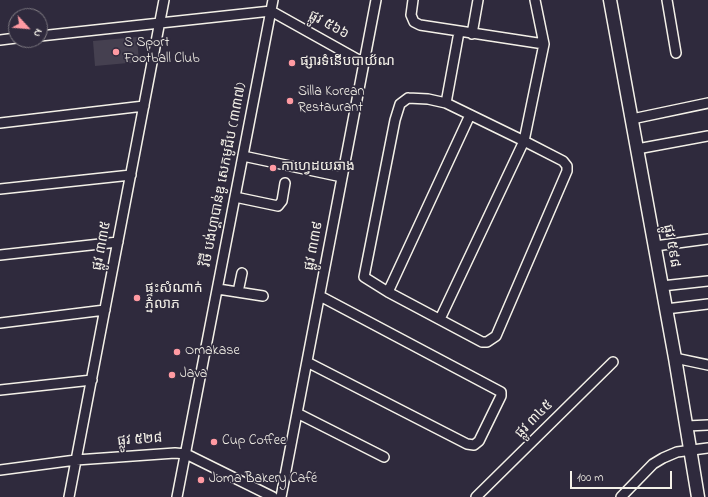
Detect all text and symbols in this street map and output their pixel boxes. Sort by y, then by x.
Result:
north arrow [8,8,48,48]
street label: ផ្លូវ ៥៦៦ [305,8,351,44]
text: N [29,26,47,40]
place label: S Sport Football Club [124,36,200,68]
marker: S Sport Football Club [111,47,121,57]
place label: ផ្សារទំនើបបាយ័ណ [300,55,395,71]
marker: ផ្សារទំនើបបាយ័ណ [287,58,297,68]
street label: វិថី បង់ហ្គាបាន់ឌូ សេកមូជីប (៣៣៧) [199,82,251,268]
place label: Silla Korean Restaurant [298,85,364,118]
marker: Silla Korean Restaurant [285,96,295,106]
place label: កាហ្វេដយឆាង [281,160,355,176]
marker: កាហ្វេដយឆាង [268,163,278,173]
street label: ផ្លូវ ៣៣៥ [90,220,116,272]
street label: ផ្លូវ ៣៣៩ [302,220,328,272]
street label: ផ្លូវ ៥៩៨ [658,223,682,269]
place label: ផ្ទះសំណាក់ ភ្នំលាភ [145,282,203,314]
marker: ផ្ទះសំណាក់ ភ្នំលាភ [132,293,142,303]
place label: Omakase [185,344,240,360]
marker: Omakase [172,347,182,357]
place label: Java [180,367,207,383]
marker: Java [167,370,177,380]
street label: ផ្លូវ ៣៤៥ [513,398,557,442]
street label: ផ្លូវ ៥២៨ [117,431,163,451]
place label: Cup Coffee [222,434,286,450]
marker: Cup Coffee [209,437,219,447]
scale bar [572,463,674,489]
text: 100 m [577,469,604,487]
place label: Joma Bakery Café [209,472,317,488]
marker: Joma Bakery Café [196,475,206,485]

